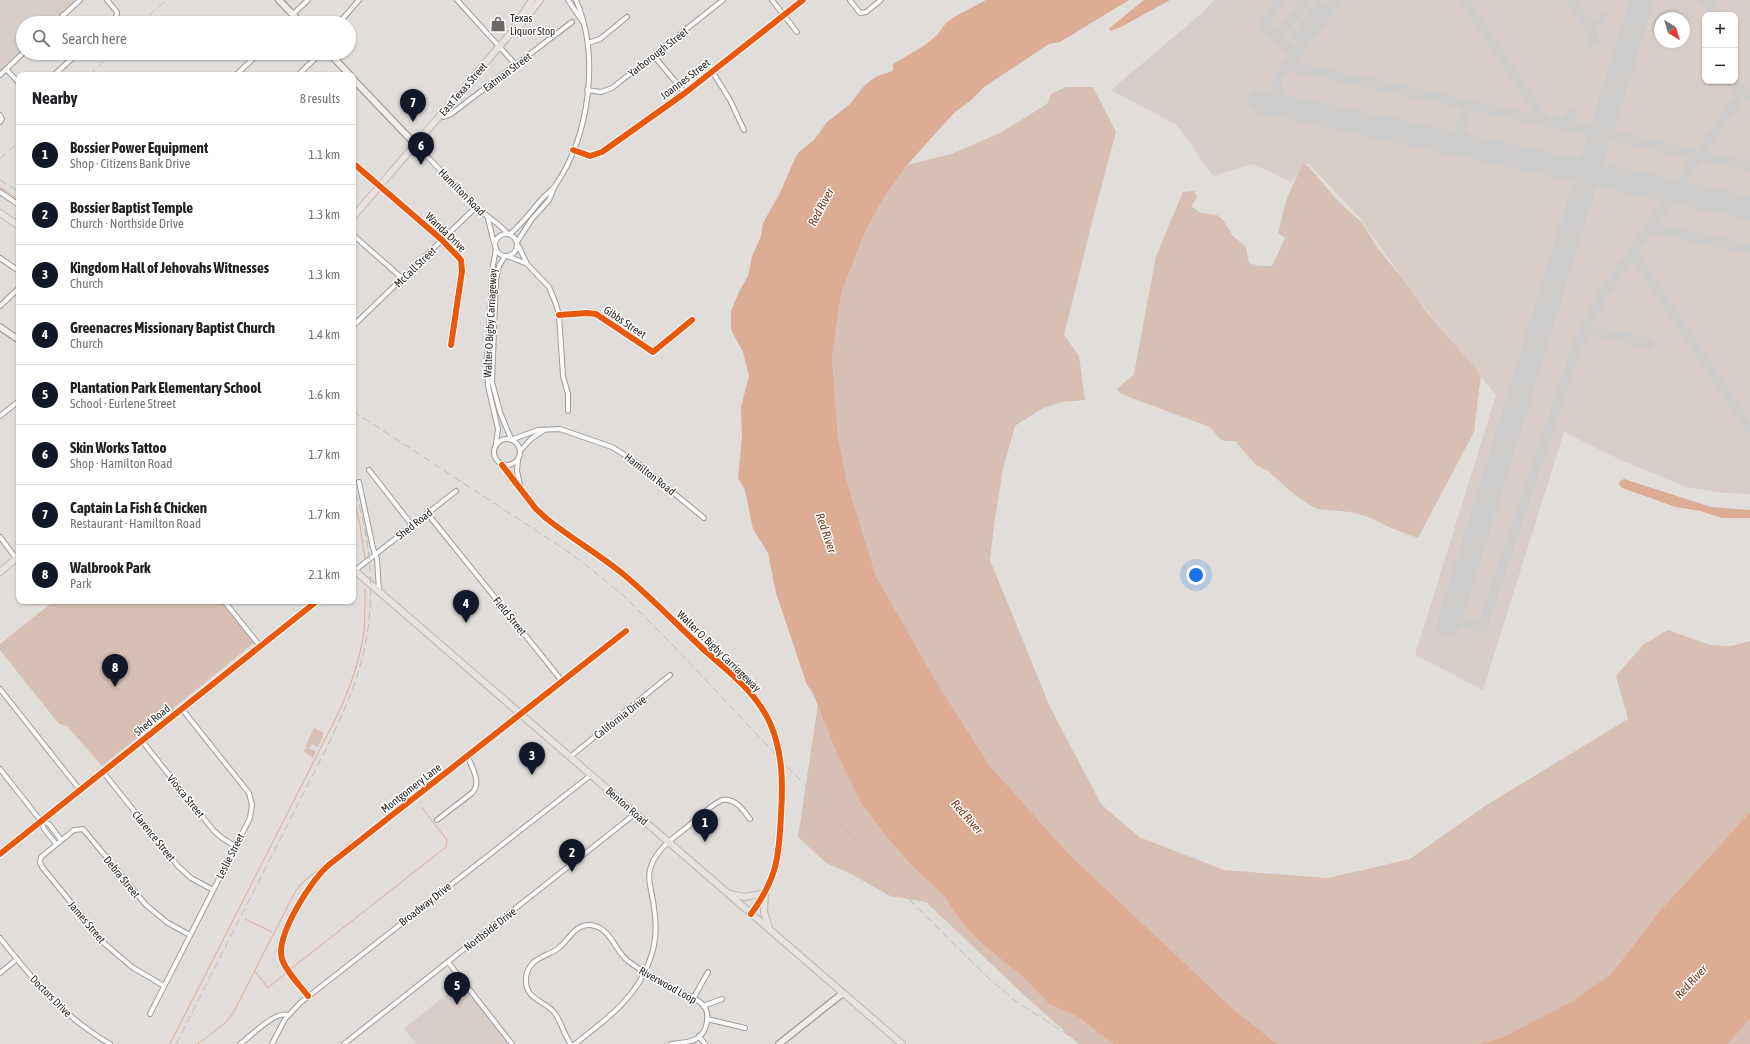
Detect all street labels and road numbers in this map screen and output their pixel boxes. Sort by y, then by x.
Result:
street label: Yarborough Street [626,25,690,79]
street label: Eatman Street [481,50,533,94]
street label: Joannes Street [658,56,712,102]
street label: East Texas Street [437,60,489,118]
street label: Hamilton Road [436,166,488,218]
street label: Wanda Drive [423,210,469,254]
street label: McCall Street [392,244,438,290]
street label: Walter O Bigby Carriageway [481,267,499,378]
street label: Gibbs Street [602,304,648,340]
street label: Hamilton Road [622,451,678,497]
street label: Shed Road [394,506,434,542]
street label: Field Street [491,594,529,638]
street label: Walter O. Bigby Carriageway [675,608,764,694]
street label: California Drive [592,693,648,741]
street label: Shed Road [132,702,172,738]
street label: Montgomery Lane [379,761,443,815]
street label: Viosca Street [165,772,207,820]
street label: Benton Road [604,785,650,827]
street label: Clarence Street [130,808,178,864]
street label: Leslie Street [213,831,247,881]
street label: Debra Street [102,854,142,900]
street label: Broadway Drive [397,880,453,928]
street label: James Street [66,899,108,945]
street label: Northside Drive [462,905,518,953]
street label: Riverwood Loop [637,964,699,1006]
street label: Doctors Drive [28,973,74,1019]

